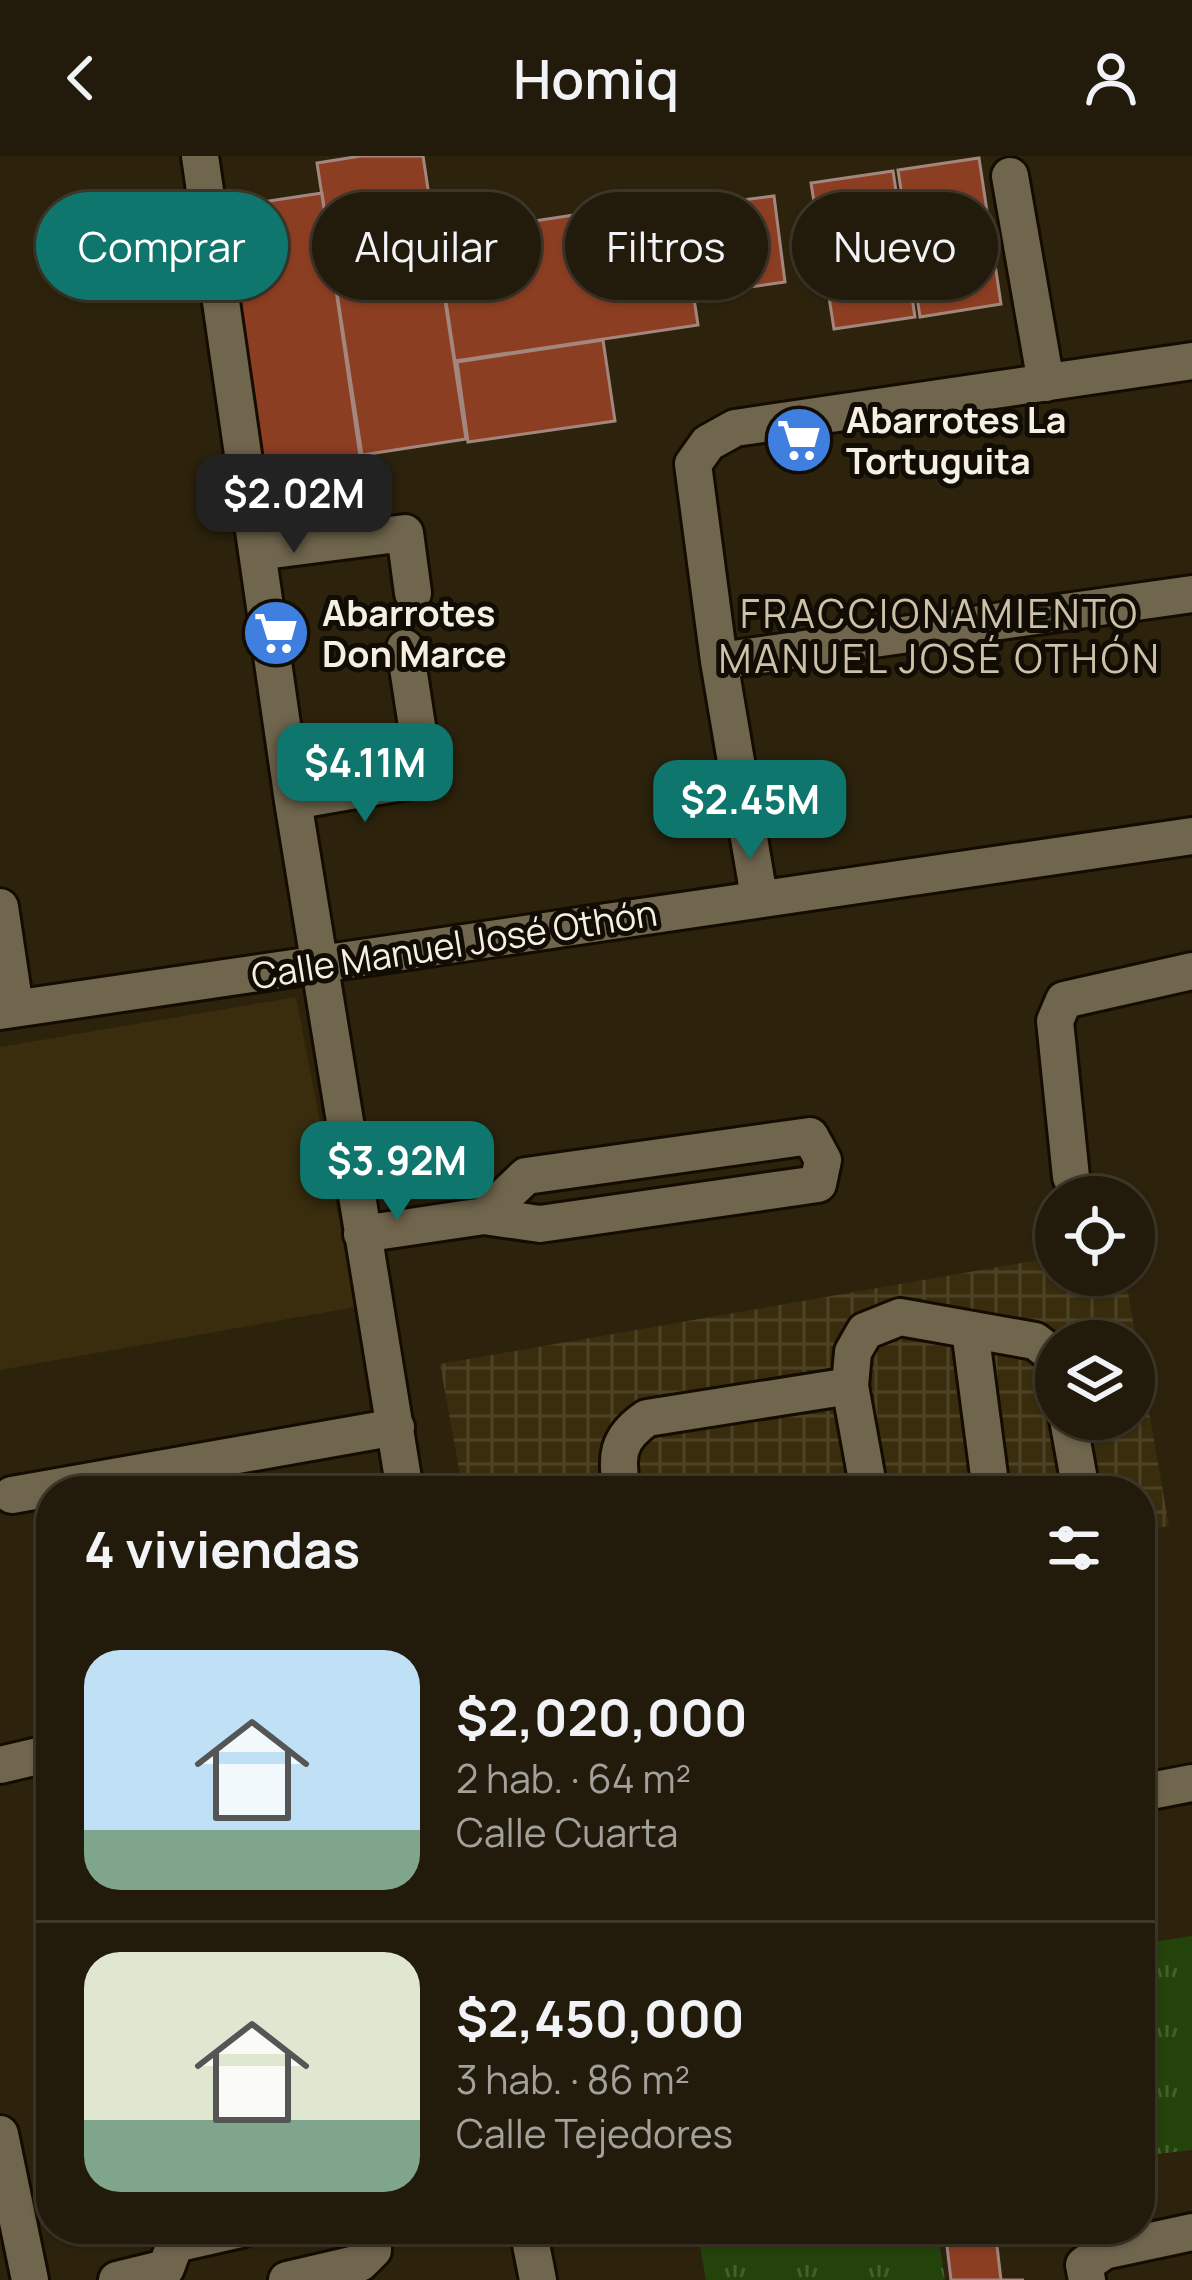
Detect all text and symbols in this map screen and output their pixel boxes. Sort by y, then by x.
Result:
text: Homiq [513,41,679,115]
icon: back [48,45,114,111]
icon: person [1078,45,1144,111]
chip: Comprar [36,192,288,300]
chip: Alquilar [312,192,541,300]
chip: Filtros [565,192,768,300]
chip: Nuevo [792,192,998,300]
place label: Abarrotes La Tortuguita [846,395,1067,485]
supermarket icon: Abarrotes La Tortuguita [764,405,834,475]
pin: $2.02M [196,454,392,556]
text: $2.02M [223,466,365,520]
district label: FRACCIONAMIENTO MANUEL JOSÉ OTHÓN [718,586,1162,685]
place label: Abarrotes Don Marce [322,588,507,678]
supermarket icon: Abarrotes Don Marce [241,598,311,668]
pin: $4.11M [267,723,463,825]
text: $4.11M [304,735,426,789]
pin: $2.45M [652,760,848,862]
text: $2.45M [680,772,820,826]
street label: Calle Manuel José Othón [248,888,660,1000]
pin: $3.92M [299,1121,495,1223]
text: $3.92M [327,1133,467,1187]
map controls [1035,1176,1155,1440]
button: locate [1035,1176,1155,1296]
button: layers [1035,1320,1155,1440]
text: 4 viviendas [84,1514,360,1583]
icon: filters [1041,1515,1107,1581]
text: $2,020,000 [456,1682,748,1751]
icon: home [180,1698,324,1842]
text: 2 hab. · 64 m² [456,1751,691,1805]
text: Calle Cuarta [456,1805,678,1859]
text: $2,450,000 [456,1983,745,2052]
icon: home [180,2000,324,2144]
text: 3 hab. · 86 m² [456,2052,690,2106]
text: Calle Tejedores [456,2106,733,2160]

